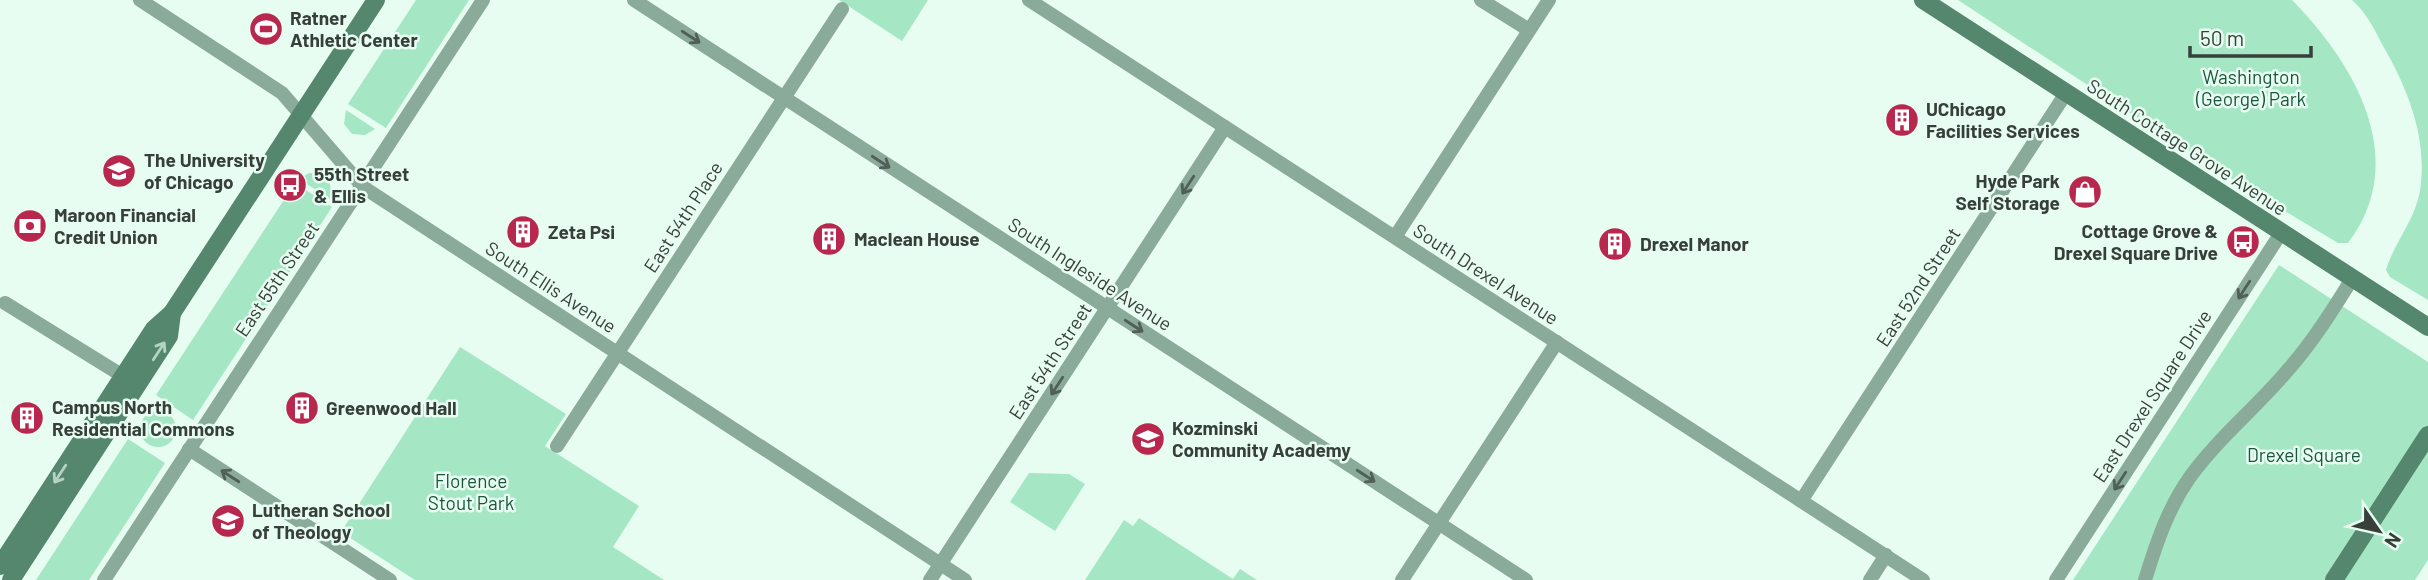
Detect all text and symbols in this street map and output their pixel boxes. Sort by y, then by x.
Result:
place label: Ratner Athletic Center [290,6,418,51]
sports icon: Ratner Athletic Center [247,10,285,48]
scale bar [2190,14,2311,58]
text: 50 m [2200,25,2244,50]
one-way arrow [681,30,700,45]
park label: Washington (George) Park [2195,65,2306,110]
street label: South Cottage Grove Avenue [2083,73,2291,220]
place label: UChicago Facilities Services [1926,97,2080,142]
building icon: UChicago Facilities Services [1883,101,1921,139]
place label: The University of Chicago [144,148,265,193]
school or university icon: The University of Chicago [100,152,138,190]
one-way arrow [871,155,891,169]
street label: East 54th Place [638,157,727,276]
place label: 55th Street & Ellis [314,162,409,207]
bus stop icon: 55th Street & Ellis [271,166,309,204]
place label: Hyde Park Self Storage [1955,169,2060,214]
shop icon: Hyde Park Self Storage [2066,173,2104,211]
one-way arrow [1180,174,1194,194]
place label: Maroon Financial Credit Union [54,203,196,248]
bank icon: Maroon Financial Credit Union [11,207,49,245]
street label: South Ingleside Avenue [1004,212,1177,335]
building icon: Zeta Psi [504,213,542,251]
street label: East 55th Street [230,217,323,340]
street label: South Drexel Avenue [1409,218,1563,329]
place label: Cottage Grove & Drexel Square Drive [2054,219,2218,264]
place label: Zeta Psi [548,220,615,243]
building icon: Maclean House [810,220,848,258]
street label: East 52nd Street [1871,223,1965,351]
bus stop icon: Cottage Grove & Drexel Square Drive [2224,223,2262,261]
building icon: Drexel Manor [1596,225,1634,263]
place label: Maclean House [854,227,980,250]
place label: Drexel Manor [1640,232,1750,255]
street label: South Ellis Avenue [482,236,621,337]
one-way arrow [2237,280,2251,300]
street label: East 54th Street [1003,298,1096,423]
street label: East Drexel Square Drive [2087,305,2216,486]
one-way arrow [1124,318,1143,333]
one-way arrow [153,341,167,361]
one-way arrow [1050,376,1064,396]
building icon: Greenwood Hall [283,389,321,427]
place label: Campus North Residential Commons [52,395,235,440]
place label: Greenwood Hall [326,396,457,419]
building icon: Campus North Residential Commons [8,399,46,437]
place label: Kozminski Community Academy [1172,416,1351,461]
school or university icon: Kozminski Community Academy [1129,420,1167,458]
park label: Drexel Square [2247,443,2361,466]
one-way arrow [52,464,66,484]
one-way arrow [221,468,241,482]
park label: Florence Stout Park [428,469,514,514]
one-way arrow [1356,469,1375,483]
one-way arrow [2113,471,2127,490]
north arrow [2344,496,2414,566]
place label: Lutheran School of Theology [252,498,390,543]
school or university icon: Lutheran School of Theology [209,502,247,540]
text: N [2380,529,2407,552]

